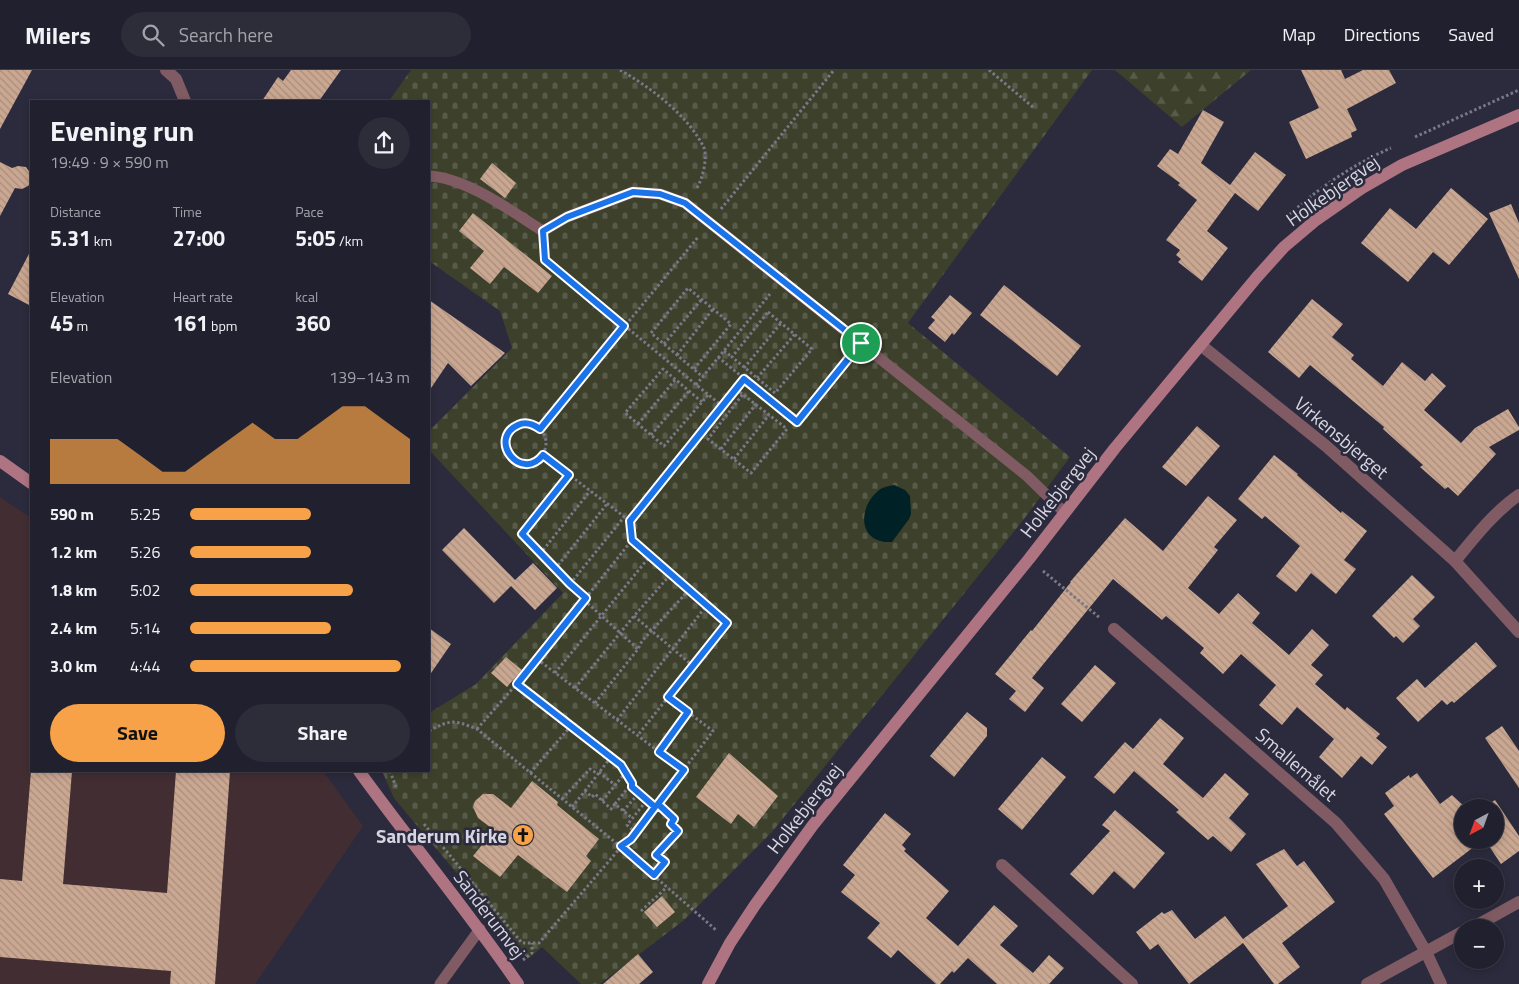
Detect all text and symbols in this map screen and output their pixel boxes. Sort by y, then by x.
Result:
search box [121,12,471,57]
text: Milers [25,17,91,53]
text: Search here [179,20,273,49]
icon: search [139,21,167,49]
text: Map [1282,21,1316,48]
text: Directions [1344,21,1420,48]
text: Saved [1448,21,1494,48]
text: Evening run [50,109,194,152]
button: share [358,117,410,169]
street label: Holkebjergvej [1279,147,1385,233]
text: 19:49 · 9 × 590 m [50,150,169,174]
text: Distance [50,201,101,222]
text: Time [173,201,202,222]
text: Pace [295,201,324,222]
text: 5.31 [50,222,91,254]
text: 27:00 [173,222,225,254]
text: 5:05 [295,222,336,254]
text: km [91,230,112,251]
text: /km [336,230,363,251]
text: Elevation [50,286,104,307]
text: Heart rate [173,286,233,307]
text: kcal [295,286,318,307]
text: 45 [50,307,74,339]
text: 161 [173,307,208,339]
text: 360 [295,307,331,339]
text: m [74,315,88,336]
text: bpm [208,315,237,336]
pin [840,322,882,364]
icon: arrive [847,329,875,357]
text: Elevation [50,365,112,389]
text: 139–143 m [329,365,410,389]
street label: Virkensbjerget [1288,389,1396,485]
street label: Holkebjergvej [1012,440,1102,544]
text: 590 m [50,502,94,526]
text: 5:25 [130,502,160,526]
text: 1.2 km [50,540,97,564]
text: 5:26 [130,540,160,564]
text: 1.8 km [50,578,97,602]
text: 5:02 [130,578,160,602]
text: 2.4 km [50,616,97,640]
text: 5:14 [130,616,160,640]
text: 3.0 km [50,654,97,678]
text: 4:44 [130,654,160,678]
button: Save [50,704,225,762]
button: Share [235,704,410,762]
street label: Smallemålet [1250,720,1345,808]
street label: Holkebjergvej [759,756,849,860]
north arrow [1454,799,1504,849]
map controls [1454,799,1504,969]
place label: Sanderum Kirke [376,821,507,850]
church icon: Sanderum Kirke [511,823,535,847]
button: + [1454,859,1504,909]
street label: Sanderumvej [447,863,533,965]
button: − [1454,919,1504,969]

